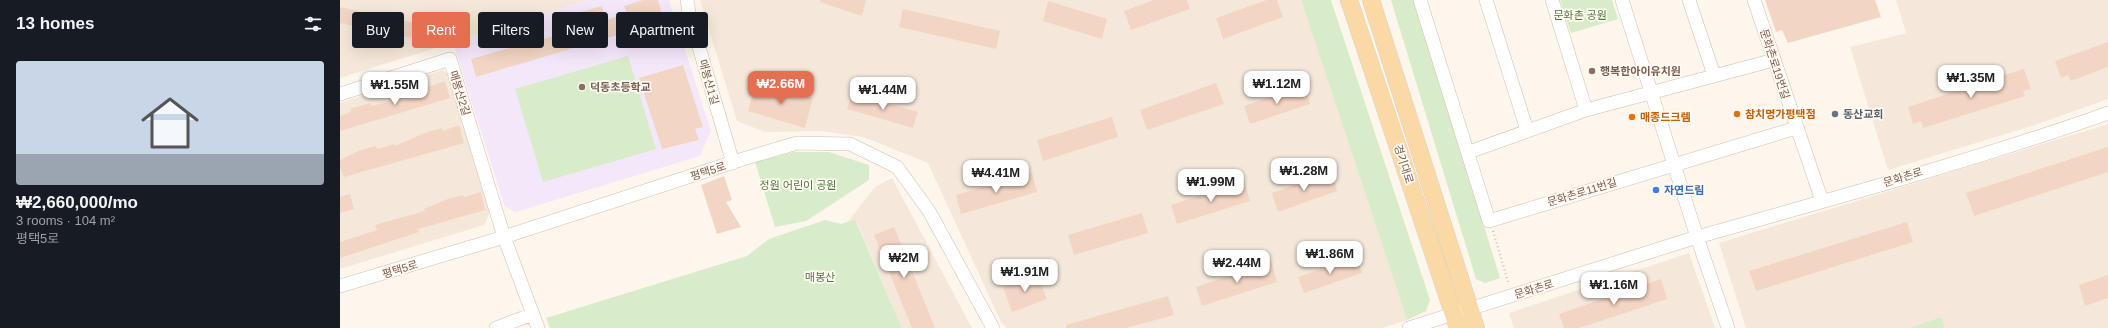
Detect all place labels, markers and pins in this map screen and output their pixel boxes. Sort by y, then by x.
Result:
place label: 행복한아이유치원 [1600,65,1681,77]
pin: ₩1.35M [1938,65,2004,99]
marker: 행복한아이유치원 [1587,66,1597,76]
pin: ₩2.66M [748,71,814,105]
pin: ₩1.12M [1244,71,1310,105]
pin: ₩1.55M [362,72,428,106]
pin: ₩1.44M [850,77,916,111]
place label: 덕동초등학교 [590,81,651,93]
marker: 덕동초등학교 [577,82,587,92]
place label: 참치명가평택점 [1745,108,1816,120]
place label: 동산교회 [1843,108,1883,120]
marker: 참치명가평택점 [1732,109,1742,119]
marker: 동산교회 [1830,109,1840,119]
place label: 매종드크렘 [1640,111,1691,123]
marker: 매종드크렘 [1627,112,1637,122]
pin: ₩1.28M [1271,158,1337,192]
pin: ₩4.41M [963,160,1029,194]
pin: ₩1.99M [1178,169,1244,203]
place label: 자연드림 [1664,184,1704,196]
marker: 자연드림 [1651,185,1661,195]
pin: ₩1.86M [1297,241,1363,275]
pin: ₩2M [885,245,923,279]
pin: ₩2.44M [1204,250,1270,284]
pin: ₩1.91M [992,259,1058,293]
pin: ₩1.16M [1581,272,1647,306]

